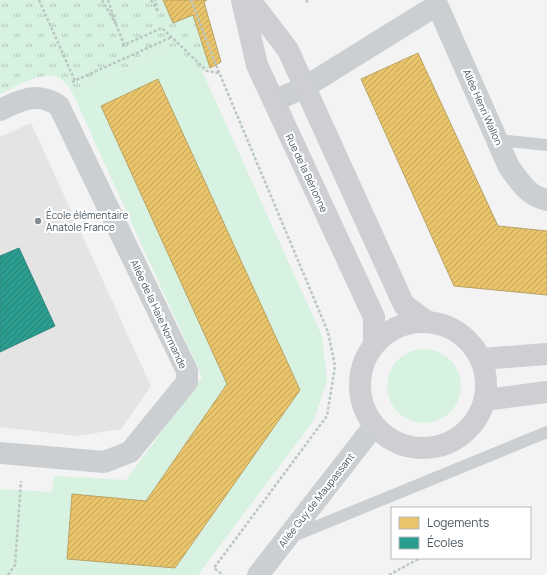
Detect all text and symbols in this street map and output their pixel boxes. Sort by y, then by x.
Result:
street label: Allée Henri Wallon [460,67,506,147]
street label: Rue de la Bérionne [283,131,331,215]
place label: École élémentaire Anatole France [46,208,129,234]
marker: École élémentaire Anatole France [33,216,43,226]
street label: Allée de la Haie Normande [128,257,191,371]
street label: Allée Guy de Maupassant [275,450,357,550]
legend [391,507,531,559]
text: Logements [427,514,489,531]
text: Écoles [427,534,464,551]

